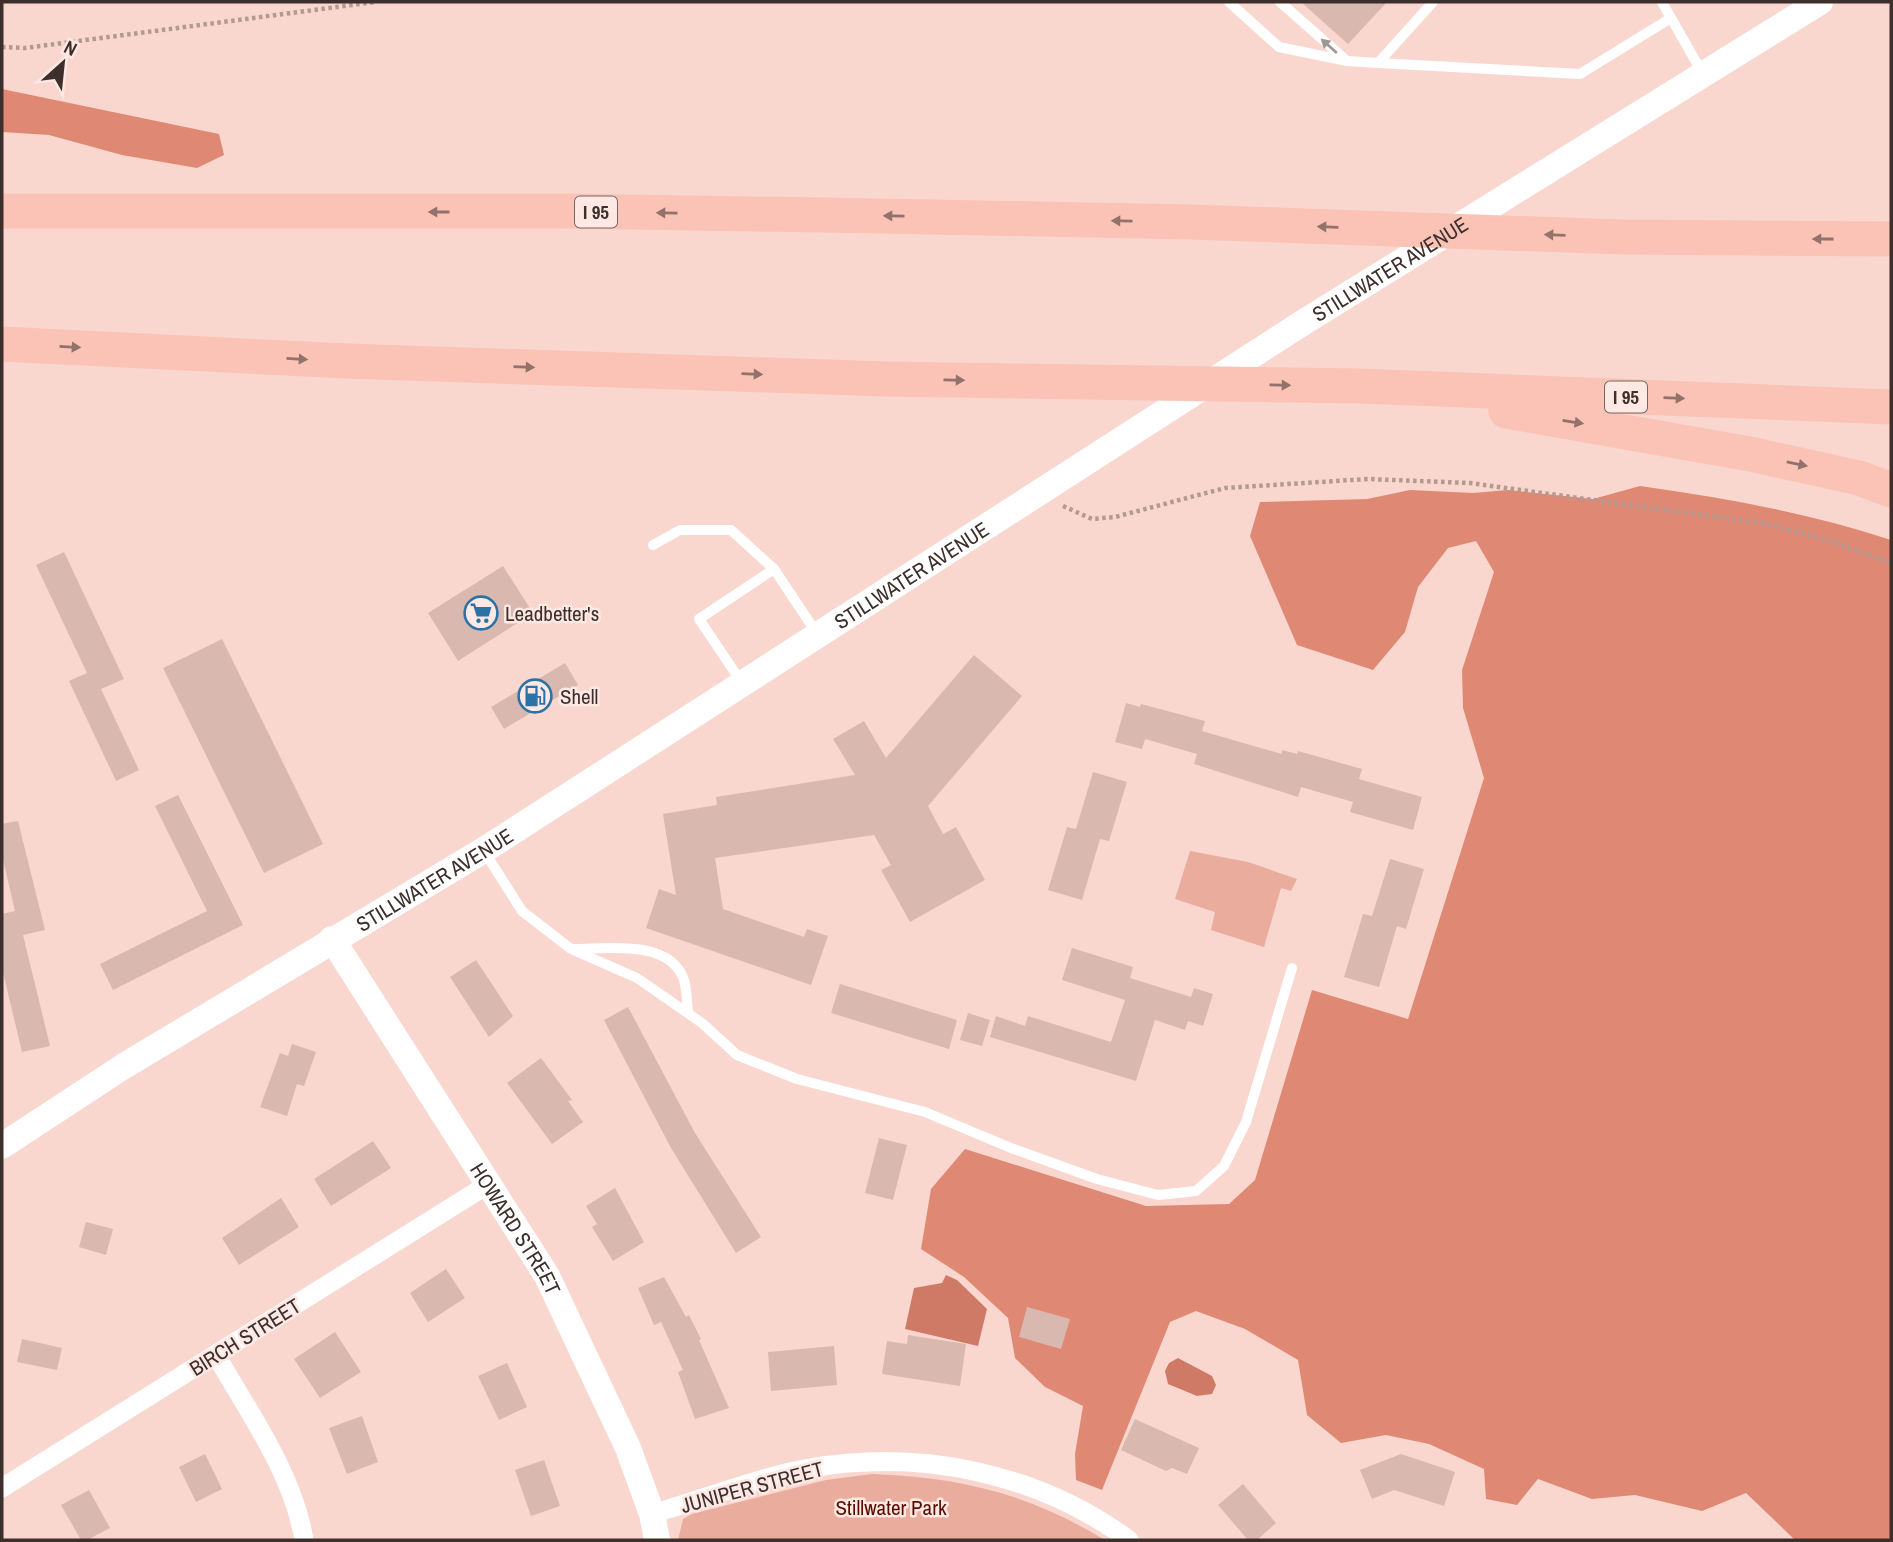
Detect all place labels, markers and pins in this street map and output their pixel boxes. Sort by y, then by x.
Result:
supermarket icon: Leadbetter's [462,594,500,632]
place label: Leadbetter's [505,599,599,628]
fuel station icon: Shell [516,677,554,715]
place label: Shell [560,682,598,711]

